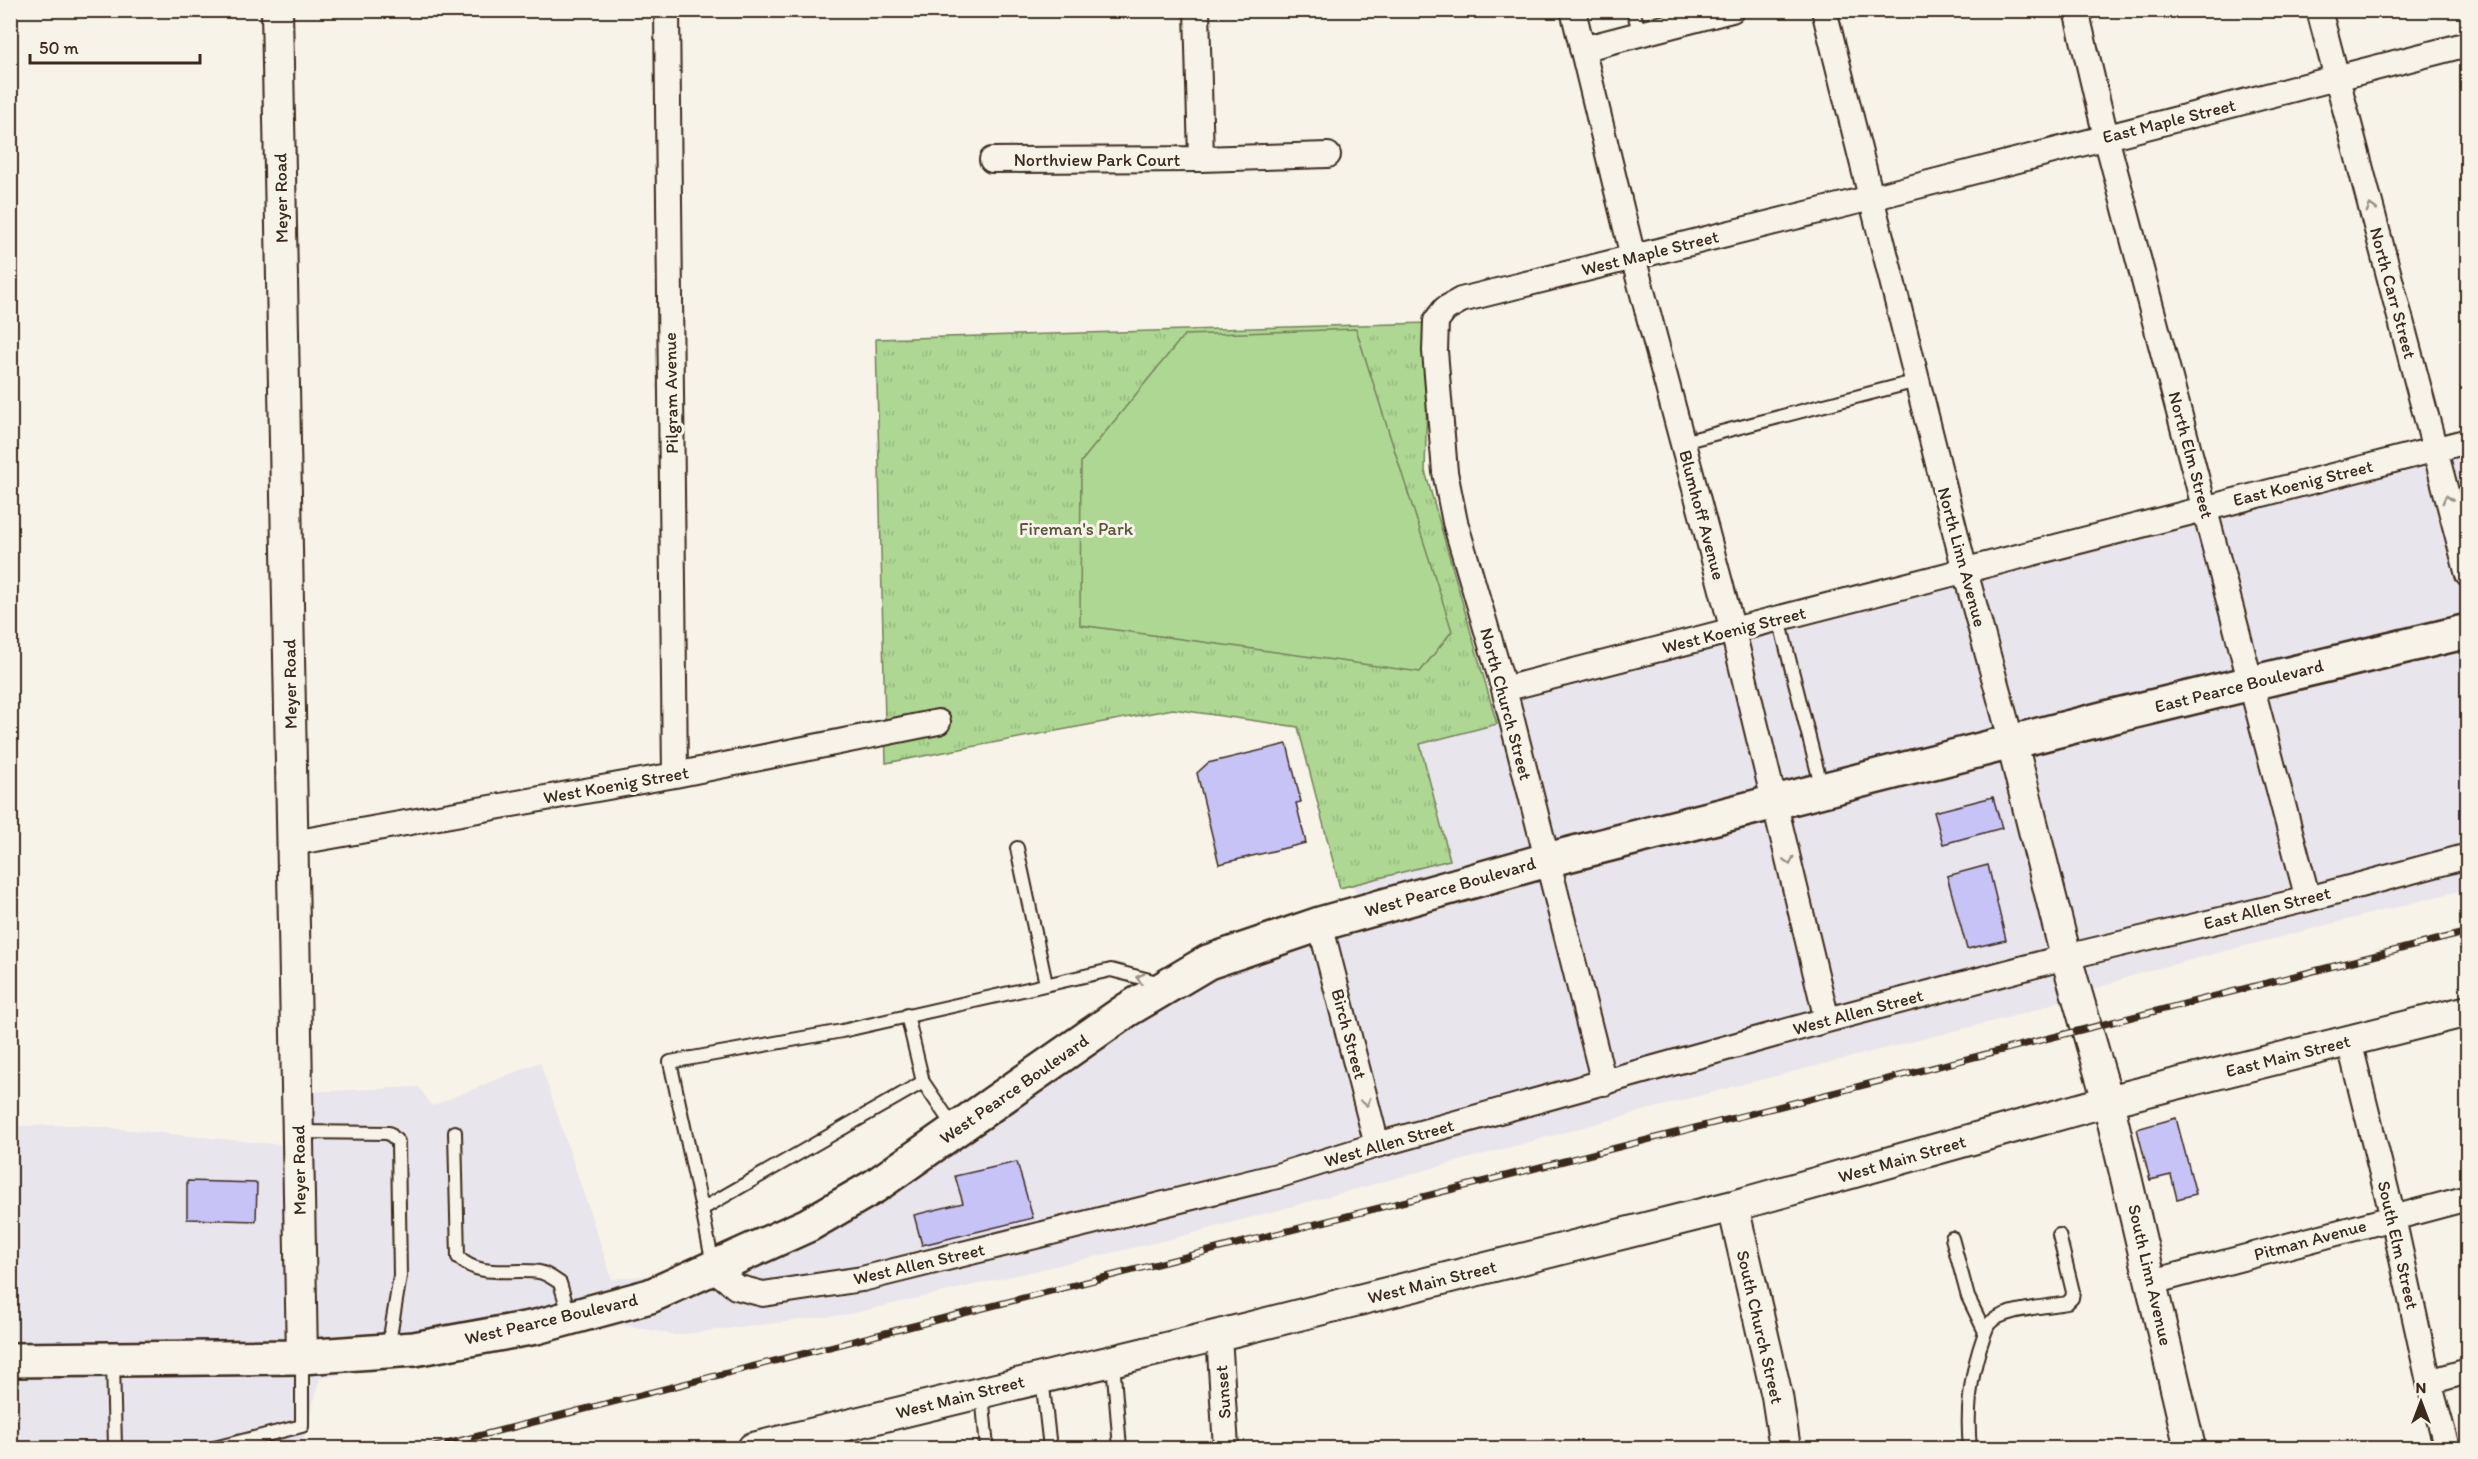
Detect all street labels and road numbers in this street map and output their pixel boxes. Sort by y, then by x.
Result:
street label: East Maple Street [2100,94,2238,148]
street label: Northview Park Court [1014,149,1181,171]
street label: Meyer Road [269,153,293,243]
street label: West Maple Street [1579,225,1721,281]
street label: North Carr Street [2365,225,2421,361]
street label: Pilgram Avenue [659,332,683,454]
street label: North Elm Street [2164,389,2219,521]
street label: Blumhoff Avenue [1674,448,1730,582]
street label: East Koenig Street [2231,455,2376,511]
street label: North Linn Avenue [1933,485,1991,629]
street label: West Koenig Street [1660,601,1808,658]
street label: North Church Street [1475,625,1537,783]
street label: Meyer Road [278,639,302,729]
street label: East Pearce Boulevard [2152,654,2326,718]
street label: West Koenig Street [542,761,691,809]
street label: West Pearce Boulevard [1362,852,1538,922]
street label: East Allen Street [2201,882,2333,934]
street label: West Allen Street [1790,984,1926,1040]
street label: Birch Street [1326,986,1372,1082]
street label: West Pearce Boulevard [935,1029,1093,1149]
street label: East Main Street [2223,1030,2353,1082]
street label: West Allen Street [1322,1114,1457,1172]
street label: Meyer Road [287,1125,311,1215]
street label: West Main Street [1836,1130,1969,1188]
street label: South Elm Street [2373,1179,2424,1312]
street label: South Linn Avenue [2123,1202,2177,1348]
street label: Pitman Avenue [2251,1214,2369,1266]
street label: West Allen Street [851,1238,987,1290]
street label: South Church Street [1732,1248,1788,1406]
street label: West Main Street [1365,1255,1499,1309]
street label: West Pearce Boulevard [462,1288,640,1350]
street label: Sunset [1210,1364,1236,1419]
street label: West Main Street [893,1370,1027,1424]

